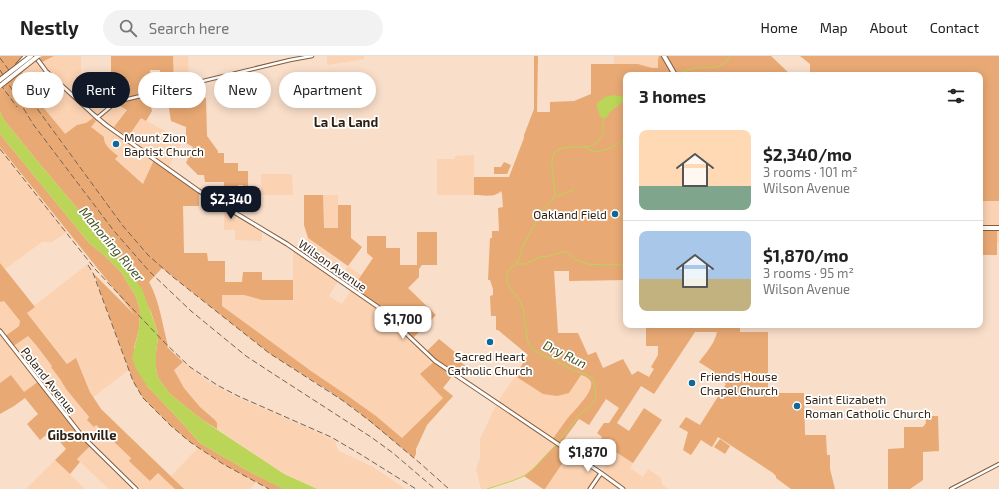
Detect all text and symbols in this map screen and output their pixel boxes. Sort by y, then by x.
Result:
search box [103,10,383,46]
text: Nestly [20,16,79,39]
icon: search [117,17,139,39]
text: Search here [149,19,229,37]
text: Home [761,19,798,36]
text: Map [820,19,848,36]
text: About [870,19,908,36]
text: Contact [930,19,979,36]
chip: Buy [12,72,64,108]
chip: Rent [72,72,130,108]
chip: Filters [138,72,206,108]
chip: New [214,72,271,108]
chip: Apartment [279,72,376,108]
icon: filters [945,85,967,107]
text: 3 homes [639,86,706,106]
district label: La La Land [314,114,378,130]
place label: Mount Zion Baptist Church [124,130,204,158]
marker: Mount Zion Baptist Church [111,139,121,149]
text: $2,340/mo [763,144,852,164]
icon: home [671,146,719,194]
text: 3 rooms · 101 m² [763,164,858,180]
text: Wilson Avenue [763,180,850,196]
pin: $2,340 [198,186,264,220]
text: $2,340 [210,191,252,207]
water label: Mahoning River [76,203,148,285]
place label: Oakland Field [533,207,607,221]
marker: Oakland Field [610,209,620,219]
street label: Wilson Avenue [296,236,370,294]
text: $1,870/mo [763,245,848,265]
icon: home [671,247,719,295]
text: 3 rooms · 95 m² [763,265,854,281]
text: Wilson Avenue [763,281,850,297]
pin: $1,700 [370,306,436,340]
text: $1,700 [383,311,423,327]
marker: Sacred Heart Catholic Church [485,337,495,347]
water label: Dry Run [541,337,589,371]
street label: Poland Avenue [19,344,79,416]
place label: Sacred Heart Catholic Church [447,349,533,377]
place label: Friends House Chapel Church [700,369,778,397]
marker: Friends House Chapel Church [687,378,697,388]
place label: Saint Elizabeth Roman Catholic Church [805,392,931,420]
marker: Saint Elizabeth Roman Catholic Church [792,401,802,411]
district label: Gibsonville [48,427,116,443]
pin: $1,870 [555,439,621,473]
text: $1,870 [568,444,608,460]

